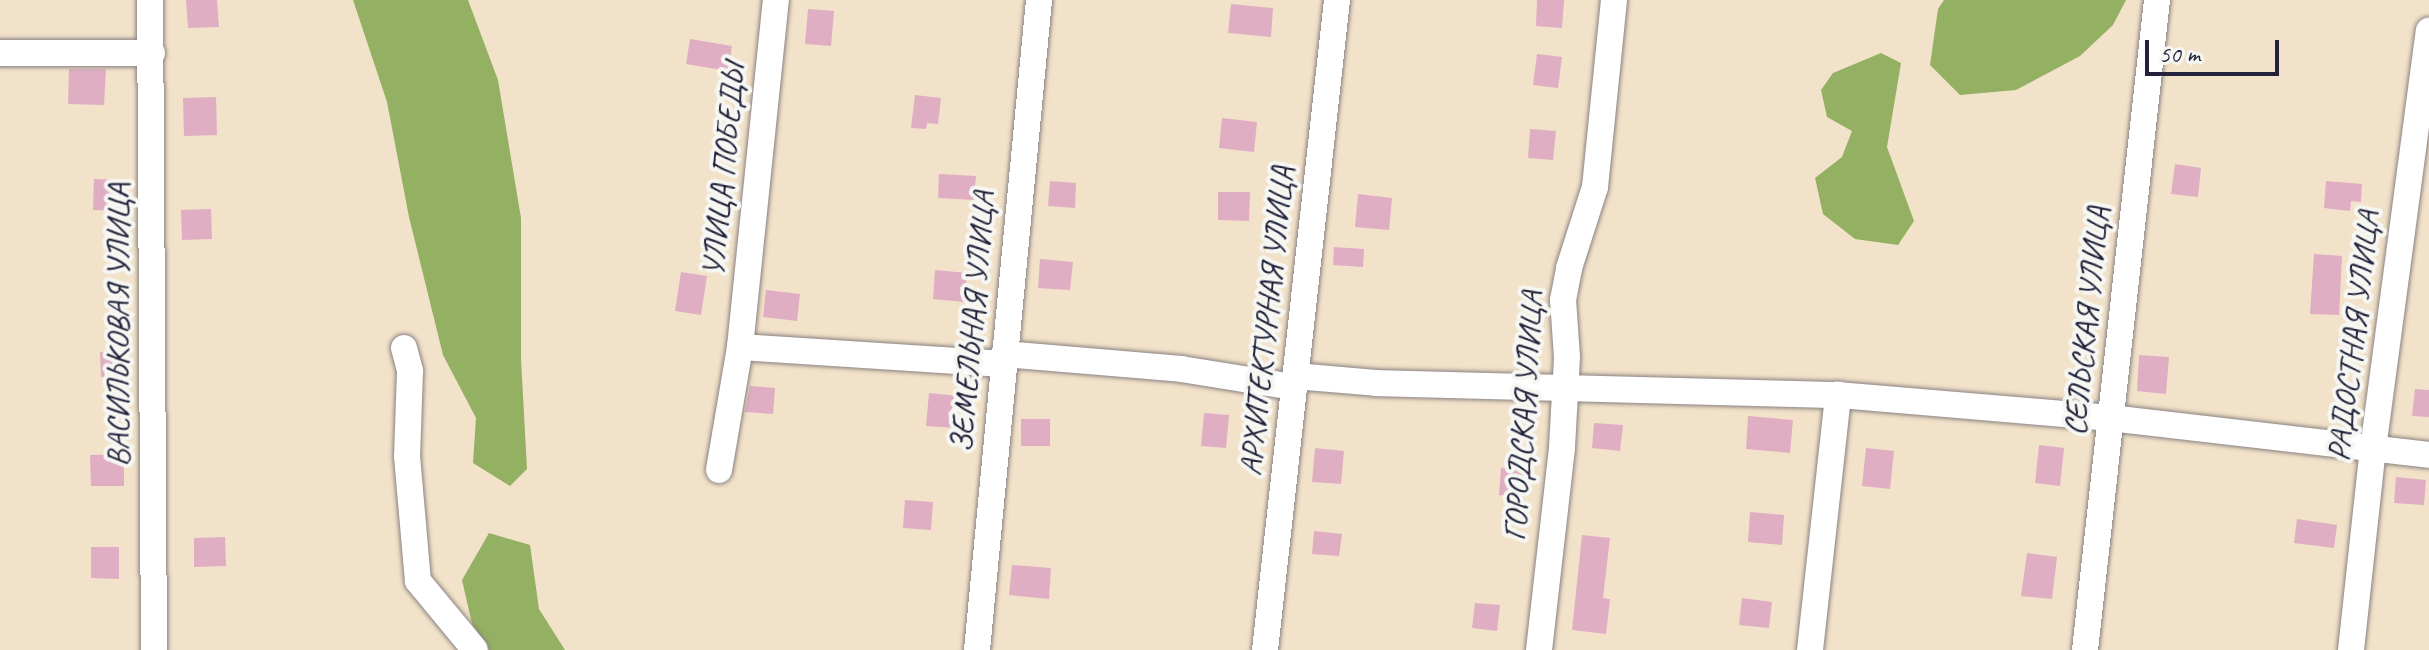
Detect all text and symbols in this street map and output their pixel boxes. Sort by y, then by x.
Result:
scale bar [2149,24,2283,74]
text: 50 m [2159,39,2200,69]
street label: УЛИЦА ПОБЕДЫ [694,61,754,279]
street label: АРХИТЕКТУРНАЯ УЛИЦА [1232,164,1302,478]
street label: ВАСИЛЬКОВАЯ УЛИЦА [100,184,138,466]
street label: ЗЕМЕЛЬНАЯ УЛИЦА [943,190,1003,454]
street label: СЕЛЬСКАЯ УЛИЦА [2056,205,2118,437]
street label: РАДОСТНАЯ УЛИЦА [2320,209,2388,463]
street label: ГОРОДСКАЯ УЛИЦА [1496,290,1552,542]

